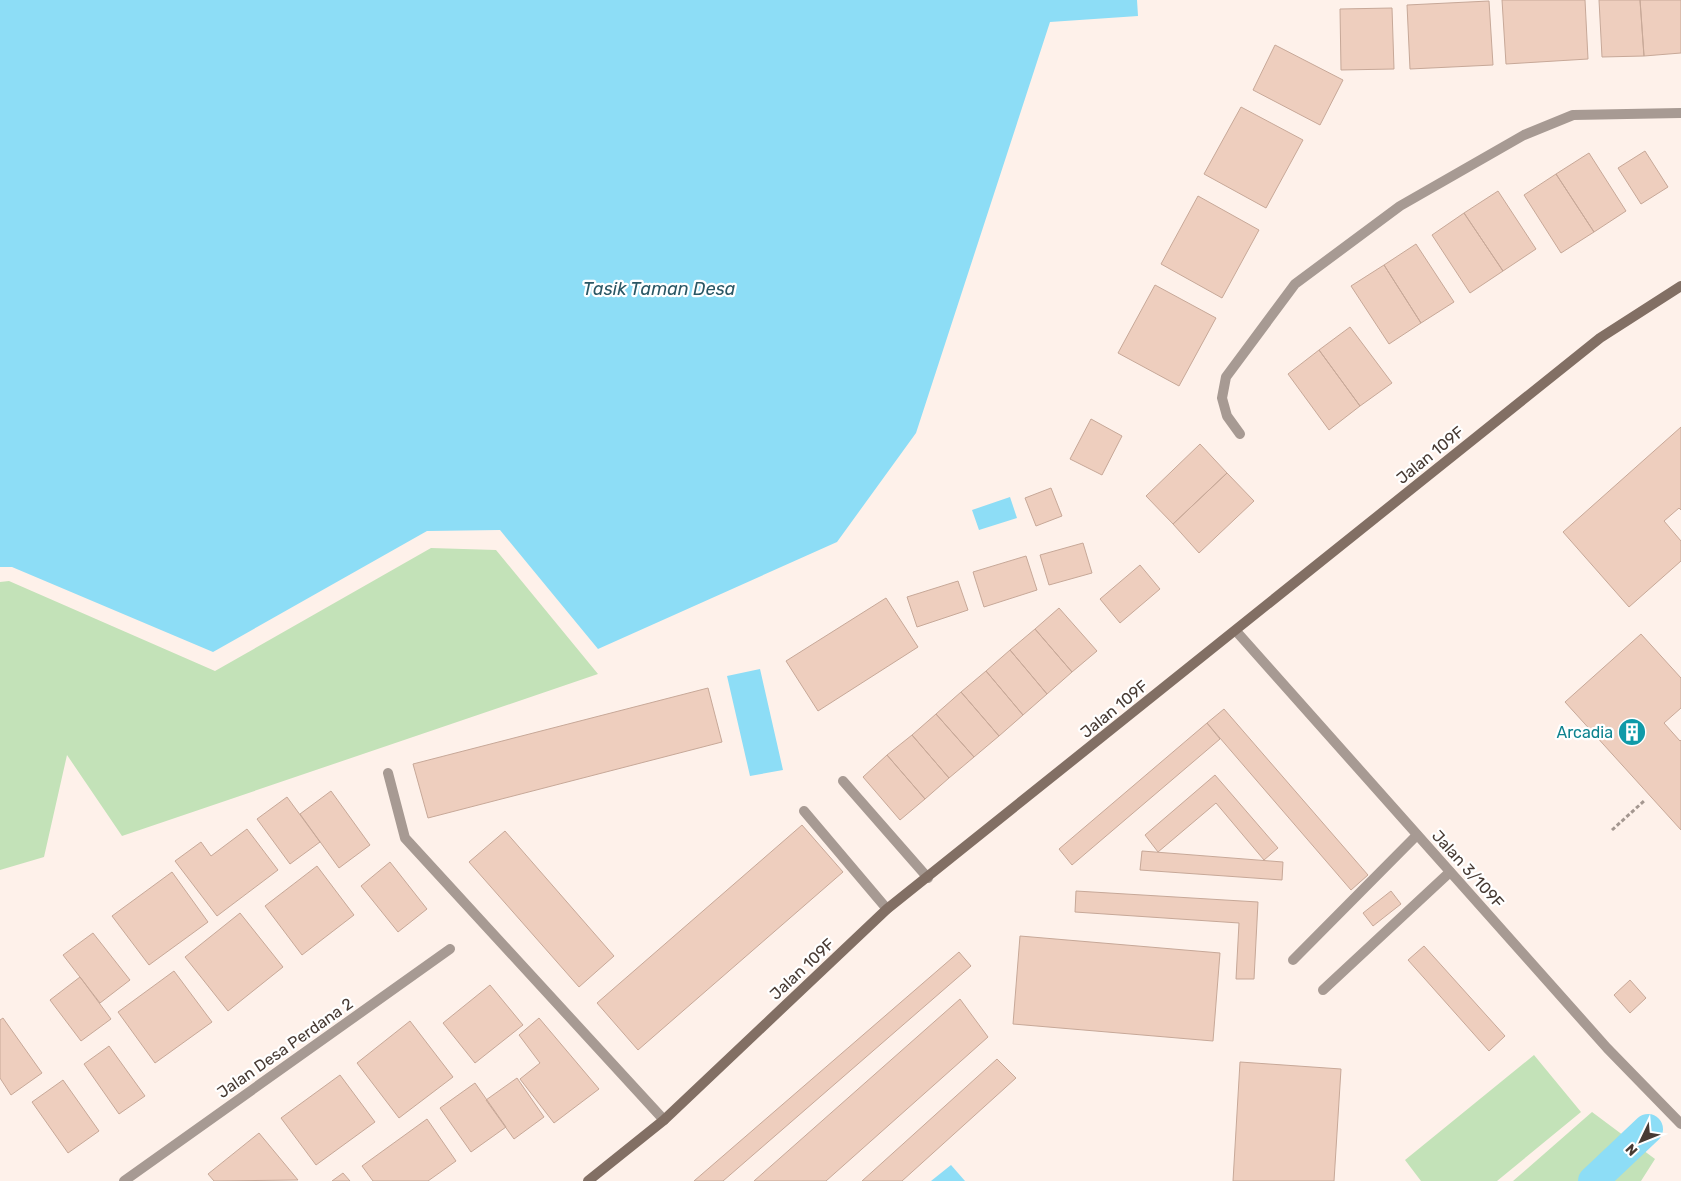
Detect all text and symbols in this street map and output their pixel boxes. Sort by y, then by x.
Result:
water label: Tasik Taman Desa [583,278,736,300]
street label: Jalan 109F [1393,422,1467,488]
street label: Jalan 109F [1077,676,1151,742]
building icon: Arcadia [1617,717,1647,747]
place label: Arcadia [1556,723,1613,742]
street label: Jalan 3/109F [1428,826,1508,912]
street label: Jalan 109F [766,934,838,1004]
street label: Jalan Desa Perdana 2 [213,994,357,1102]
north arrow [1616,1116,1666,1166]
text: N [1622,1140,1642,1159]

